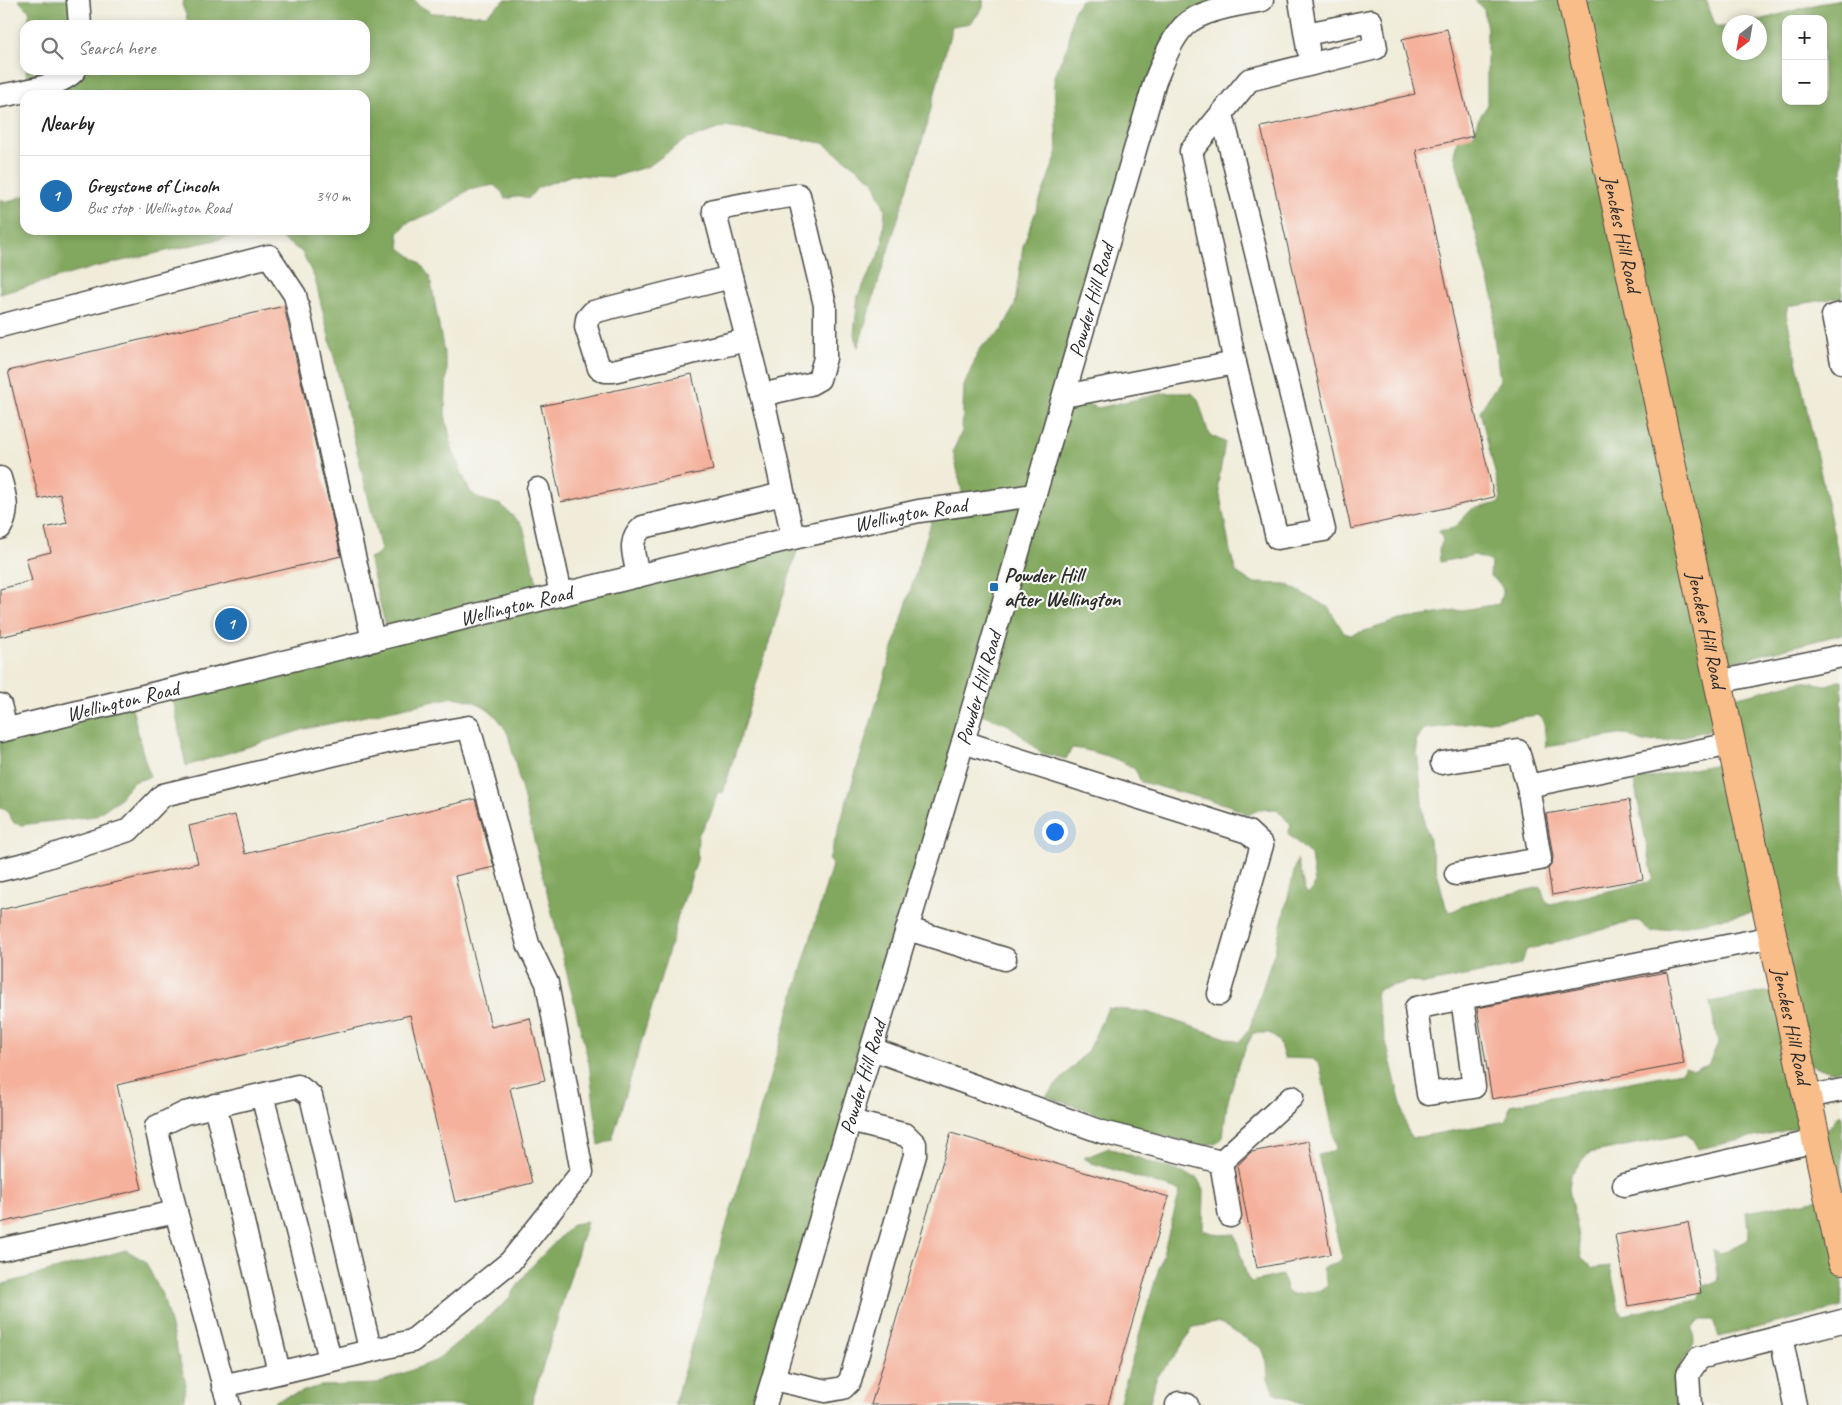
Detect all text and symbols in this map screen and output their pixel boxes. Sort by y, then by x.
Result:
north arrow [1722,15,1767,60]
map controls [1782,15,1827,105]
button: + [1782,15,1827,60]
search box [20,20,370,75]
icon: search [38,34,66,62]
text: Search here [78,36,155,60]
button: − [1782,60,1827,105]
text: Nearby [40,110,93,136]
street label: Jenckes Hill Road [1597,172,1648,298]
text: Greystone of Lincoln [87,174,219,198]
text: 1 [52,186,60,206]
text: 340 m [316,186,350,206]
text: Bus stop · Wellington Road [87,198,231,218]
street label: Powder Hill Road [1062,238,1121,360]
street label: Wellington Road [851,491,972,538]
place label: Powder Hill after Wellington [1004,562,1122,612]
street label: Jenckes Hill Road [1682,568,1733,694]
street label: Wellington Road [457,578,578,632]
marker: Powder Hill after Wellington [988,581,1000,593]
pin: 1 [215,605,247,643]
street label: Powder Hill Road [950,625,1008,748]
street label: Wellington Road [64,674,185,727]
your location [1042,819,1068,845]
street label: Jenckes Hill Road [1766,964,1818,1090]
street label: Powder Hill Road [834,1015,893,1137]

